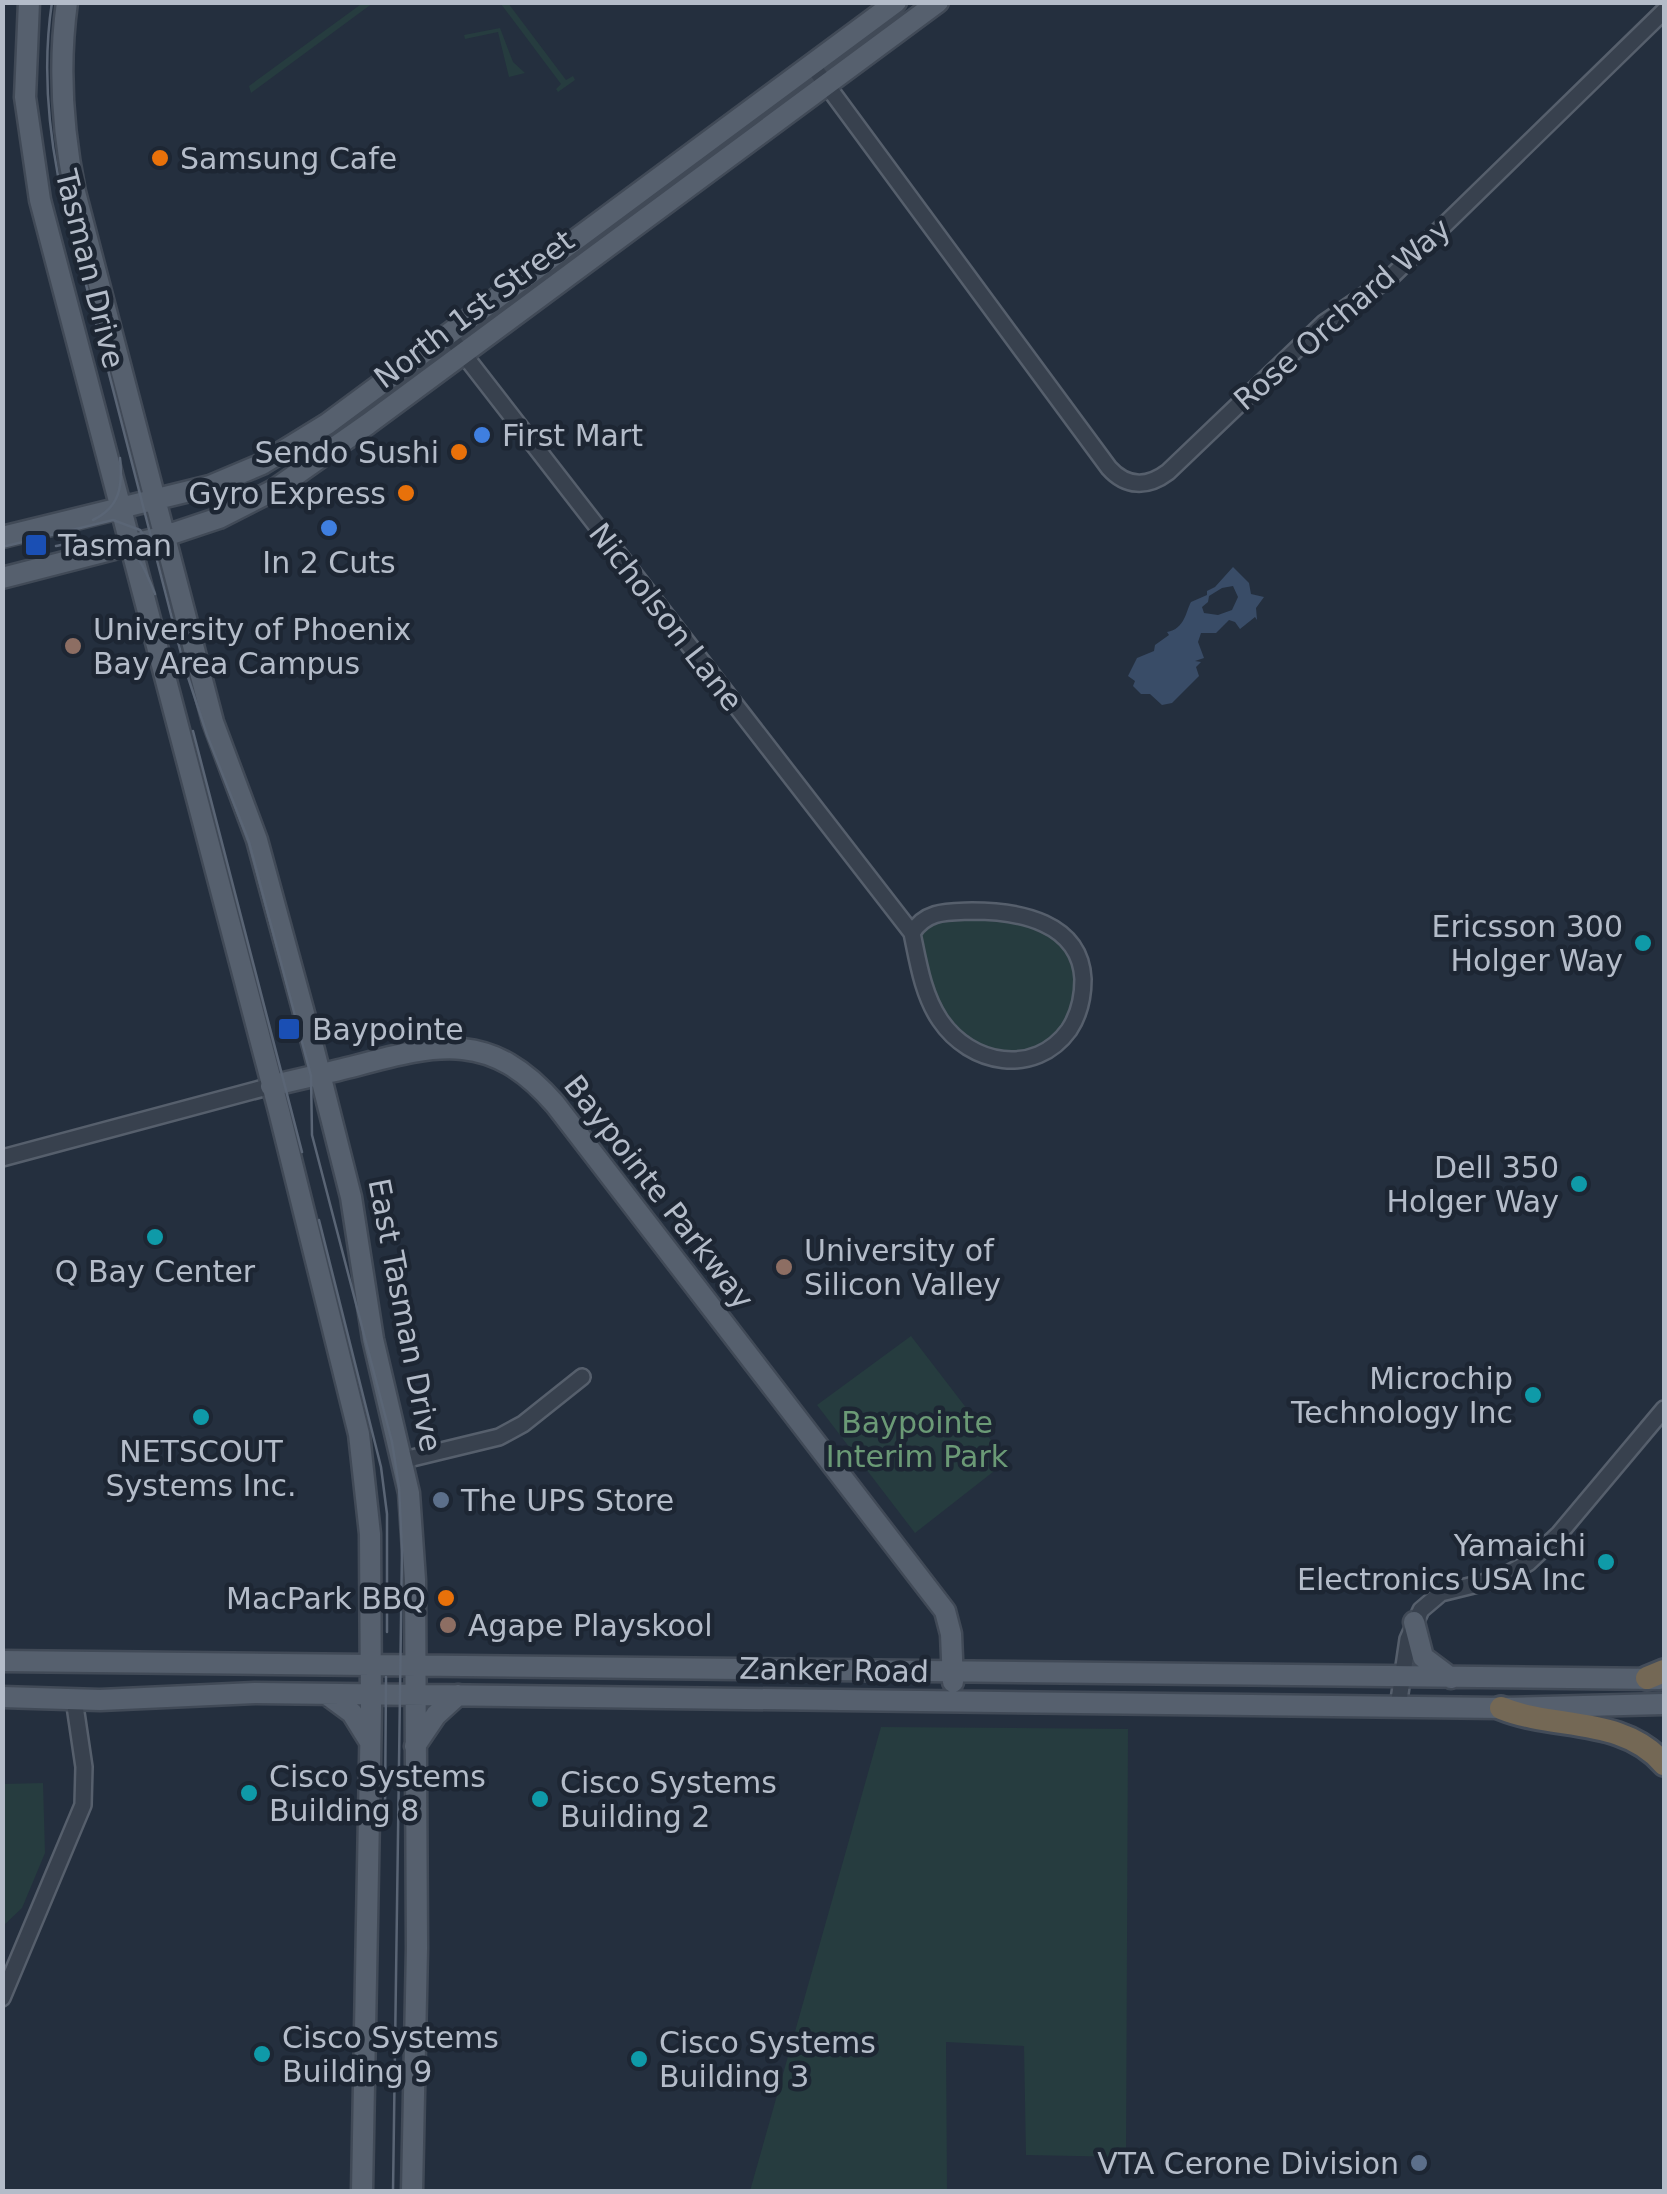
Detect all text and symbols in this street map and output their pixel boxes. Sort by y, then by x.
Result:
place label: Samsung Cafe [180,141,397,176]
marker: Samsung Cafe [149,147,171,169]
street label: Tasman Drive [48,165,132,372]
street label: Rose Orchard Way [1227,211,1457,417]
street label: North 1st Street [367,222,581,395]
place label: First Mart [502,418,643,453]
marker: First Mart [471,424,493,446]
place label: Sendo Sushi [255,435,439,470]
marker: Sendo Sushi [448,441,470,463]
place label: Gyro Express [188,476,386,511]
marker: Gyro Express [395,482,417,504]
street label: Nicholson Lane [582,516,750,718]
marker: In 2 Cuts [318,517,340,539]
place label: Tasman [57,528,172,563]
marker: Tasman [23,532,49,558]
place label: In 2 Cuts [262,545,396,580]
place label: University of Phoenix Bay Area Campus [93,612,411,681]
marker: University of Phoenix Bay Area Campus [62,635,84,657]
place label: Ericsson 300 Holger Way [1431,909,1623,978]
marker: Ericsson 300 Holger Way [1632,932,1654,954]
place label: Baypointe [312,1012,464,1047]
marker: Baypointe [276,1016,302,1042]
street label: Baypointe Parkway [557,1068,761,1316]
place label: Dell 350 Holger Way [1387,1150,1559,1219]
marker: Dell 350 Holger Way [1568,1173,1590,1195]
street label: East Tasman Drive [361,1175,449,1455]
marker: Q Bay Center [144,1226,166,1248]
place label: University of Silicon Valley [804,1233,1001,1302]
place label: Q Bay Center [55,1254,256,1289]
marker: University of Silicon Valley [773,1256,795,1278]
place label: Microchip Technology Inc [1290,1361,1513,1430]
marker: Microchip Technology Inc [1522,1384,1544,1406]
park label: Baypointe Interim Park [826,1405,1009,1474]
marker: NETSCOUT Systems Inc. [190,1406,212,1428]
place label: NETSCOUT Systems Inc. [106,1434,296,1503]
place label: The UPS Store [460,1483,674,1518]
marker: The UPS Store [430,1489,452,1511]
place label: Yamaichi Electronics USA Inc [1297,1528,1586,1597]
marker: Yamaichi Electronics USA Inc [1595,1551,1617,1573]
place label: MacPark BBQ [226,1581,426,1616]
marker: MacPark BBQ [435,1587,457,1609]
place label: Agape Playskool [468,1608,713,1643]
marker: Agape Playskool [437,1614,459,1636]
street label: Zanker Road [739,1651,929,1689]
place label: Cisco Systems Building 8 [269,1759,486,1828]
place label: Cisco Systems Building 2 [560,1765,777,1834]
marker: Cisco Systems Building 8 [238,1782,260,1804]
marker: Cisco Systems Building 2 [529,1788,551,1810]
place label: Cisco Systems Building 9 [282,2020,499,2089]
place label: Cisco Systems Building 3 [659,2025,876,2094]
marker: Cisco Systems Building 9 [251,2043,273,2065]
marker: Cisco Systems Building 3 [628,2048,650,2070]
place label: VTA Cerone Division [1097,2146,1399,2181]
marker: VTA Cerone Division [1408,2152,1430,2174]

